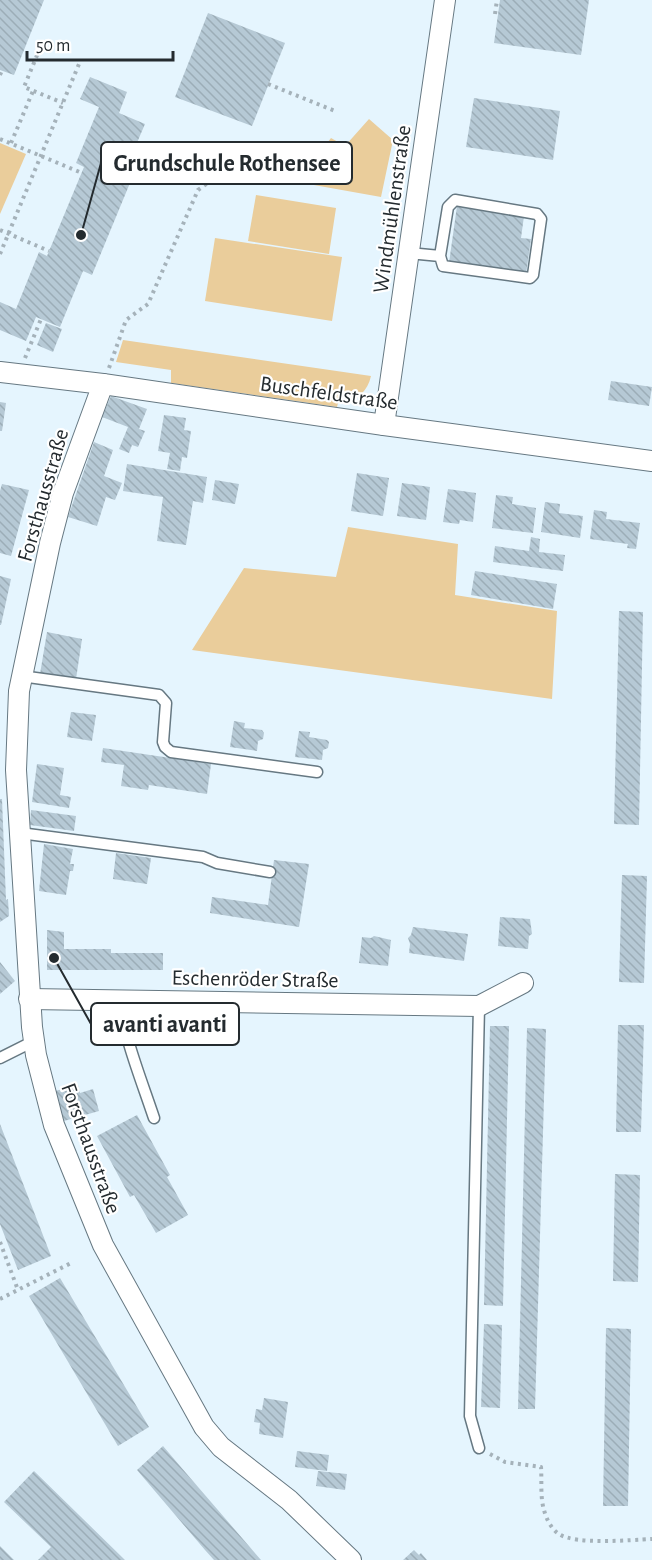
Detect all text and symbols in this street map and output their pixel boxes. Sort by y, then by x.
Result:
scale bar [27,24,172,62]
text: 50 m [36,37,70,55]
street label: Windmühlenstraße [369,124,415,295]
callout: Grundschule Rothensee [101,142,352,184]
text: Grundschule Rothensee [114,152,341,176]
street label: Buschfeldstraße [259,372,399,414]
street label: Forsthausstraße [13,426,72,564]
street label: Eschenröder Straße [171,967,339,991]
callout: avanti avanti [91,1003,239,1045]
text: avanti avanti [103,1013,227,1037]
street label: Forsthausstraße [57,1080,125,1217]

